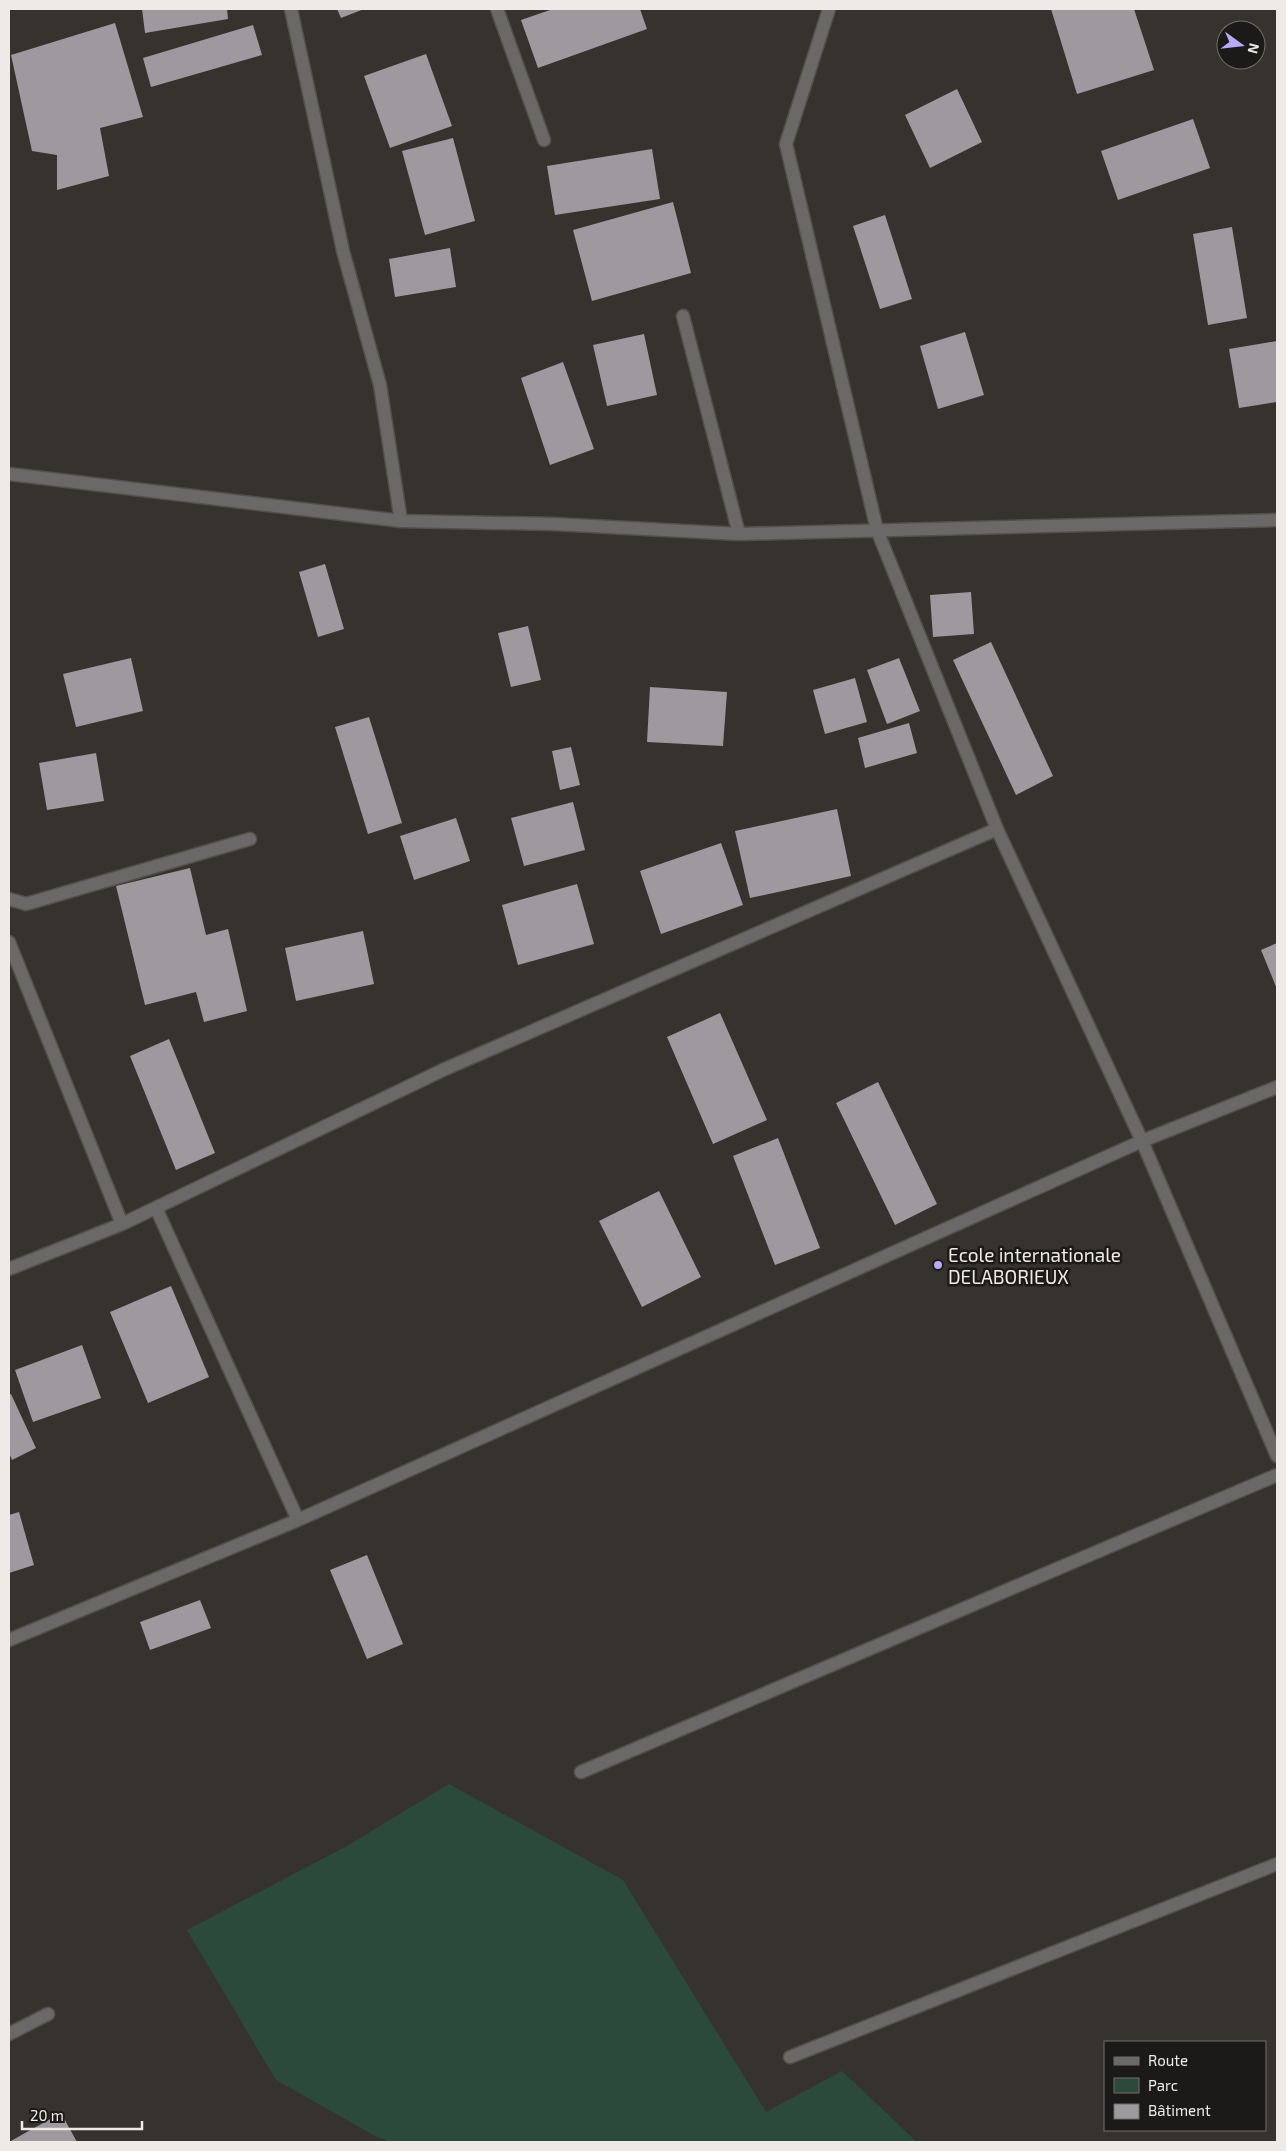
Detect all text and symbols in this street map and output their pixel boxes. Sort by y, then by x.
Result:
north arrow [1216,20,1266,70]
text: N [1245,41,1264,56]
place label: Ecole internationale DELABORIEUX [948,1243,1121,1288]
marker: Ecole internationale DELABORIEUX [932,1259,944,1271]
legend [1104,2041,1266,2131]
text: Route [1148,2051,1188,2069]
text: Parc [1148,2076,1178,2094]
scale bar [22,2098,142,2130]
text: Bâtiment [1148,2101,1211,2119]
text: 20 m [30,2106,64,2124]

